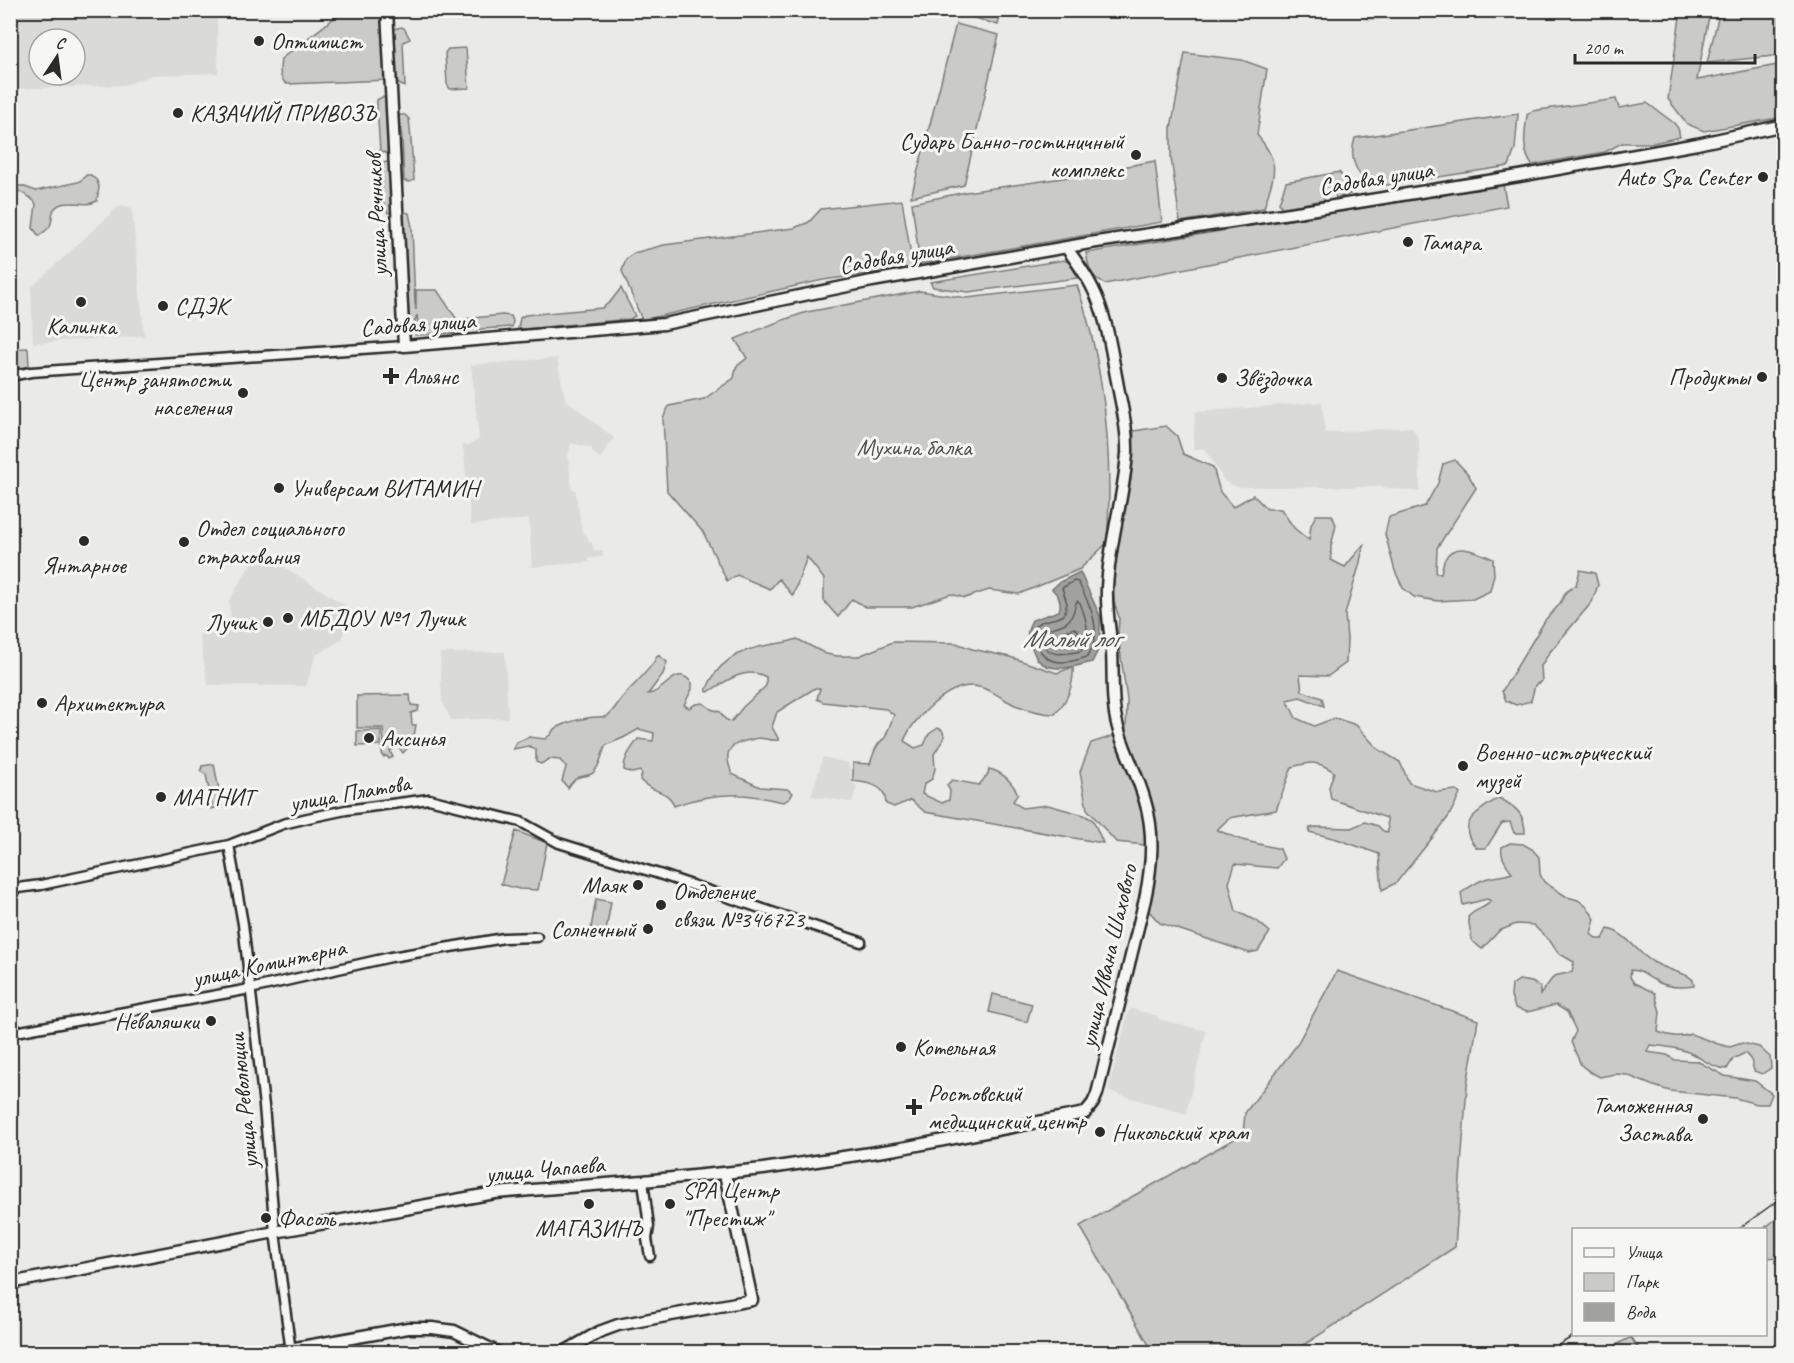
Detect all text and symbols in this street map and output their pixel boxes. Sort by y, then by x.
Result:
place label: Оптимист [271,26,364,56]
north arrow [27,27,87,87]
scale bar [1575,27,1755,65]
text: С [54,33,68,54]
marker: Оптимист [252,34,266,48]
text: 200 m [1584,37,1625,59]
place label: КАЗАЧИЙ ПРИВОЗЪ [190,98,378,128]
marker: КАЗАЧИЙ ПРИВОЗЪ [171,106,185,120]
place label: Сударь Банно-гостиничный комплекс [900,126,1126,184]
street label: улица Речников [358,148,394,279]
marker: Сударь Банно-гостиничный комплекс [1129,148,1143,162]
street label: Садовая улица [1317,154,1437,202]
place label: Auto Spa Center [1617,162,1753,192]
marker: Auto Spa Center [1756,170,1770,184]
place label: Тамара [1420,227,1483,257]
street label: Садовая улица [837,231,957,281]
marker: Тамара [1401,235,1415,249]
place label: СДЭК [175,291,233,321]
marker: Калинка [74,295,88,309]
marker: СДЭК [156,299,170,313]
street label: Садовая улица [360,305,478,343]
place label: Калинка [46,311,118,341]
place label: Альянс [404,361,460,391]
place label: Продукты [1668,362,1752,392]
place label: Звёздочка [1234,363,1312,394]
place label: Центр занятости населения [78,364,233,422]
marker: Альянс [382,367,400,385]
marker: Продукты [1755,370,1769,384]
marker: Звёздочка [1215,371,1229,385]
marker: Центр занятости населения [236,386,250,400]
park label: Мухина балка [857,432,973,462]
place label: Универсам ВИТАМИН [291,473,483,503]
marker: Универсам ВИТАМИН [272,481,286,495]
place label: Отдел социального страхования [196,513,345,571]
marker: Янтарное [77,534,91,548]
marker: Отдел социального страхования [177,535,191,549]
place label: Янтарное [42,550,128,580]
place label: МБДОУ №1 Лучик [300,603,467,633]
place label: Лучик [206,607,258,637]
marker: МБДОУ №1 Лучик [281,611,295,625]
marker: Лучик [261,615,275,629]
water label: Малый лог [1023,622,1125,655]
place label: Архитектура [54,688,166,718]
marker: Архитектура [35,696,49,710]
place label: Аксинья [381,723,446,753]
marker: Аксинья [362,731,376,745]
place label: Военно-исторический музей [1475,737,1654,795]
marker: Военно-исторический музей [1456,759,1470,773]
street label: улица Платова [285,767,415,819]
place label: МАГНИТ [173,782,259,812]
marker: МАГНИТ [154,790,168,804]
street label: улица Ивана Шахового [1072,860,1144,1052]
place label: Маяк [582,870,628,900]
place label: Отделение связи №346723 [673,876,806,934]
marker: Маяк [631,878,645,892]
marker: Отделение связи №346723 [654,898,668,912]
place label: Солнечный [551,914,638,944]
marker: Солнечный [641,922,655,936]
street label: улица Коминтерна [188,932,350,994]
place label: Неваляшки [115,1006,201,1036]
marker: Неваляшки [204,1014,218,1028]
street label: улица Революции [221,1030,265,1172]
place label: Котельная [913,1032,996,1062]
marker: Котельная [894,1040,908,1054]
place label: Ростовский медицинский центр [928,1078,1087,1136]
place label: Таможенная Застава [1593,1090,1693,1148]
marker: Ростовский медицинский центр [905,1098,923,1116]
marker: Таможенная Застава [1696,1112,1710,1126]
place label: Никольский храм [1112,1117,1249,1147]
marker: Никольский храм [1093,1125,1107,1139]
street label: улица Чапаева [482,1149,607,1189]
place label: SPA Центр "Престиж" [682,1175,781,1233]
marker: МАГАЗИНЪ [582,1197,596,1211]
marker: SPA Центр "Престиж" [663,1197,677,1211]
place label: Фасоль [278,1203,337,1233]
marker: Фасоль [259,1211,273,1225]
place label: МАГАЗИНЪ [535,1213,644,1243]
legend [1572,1228,1767,1336]
text: Улица [1626,1241,1663,1263]
text: Парк [1626,1271,1660,1293]
text: Вода [1626,1301,1657,1323]

